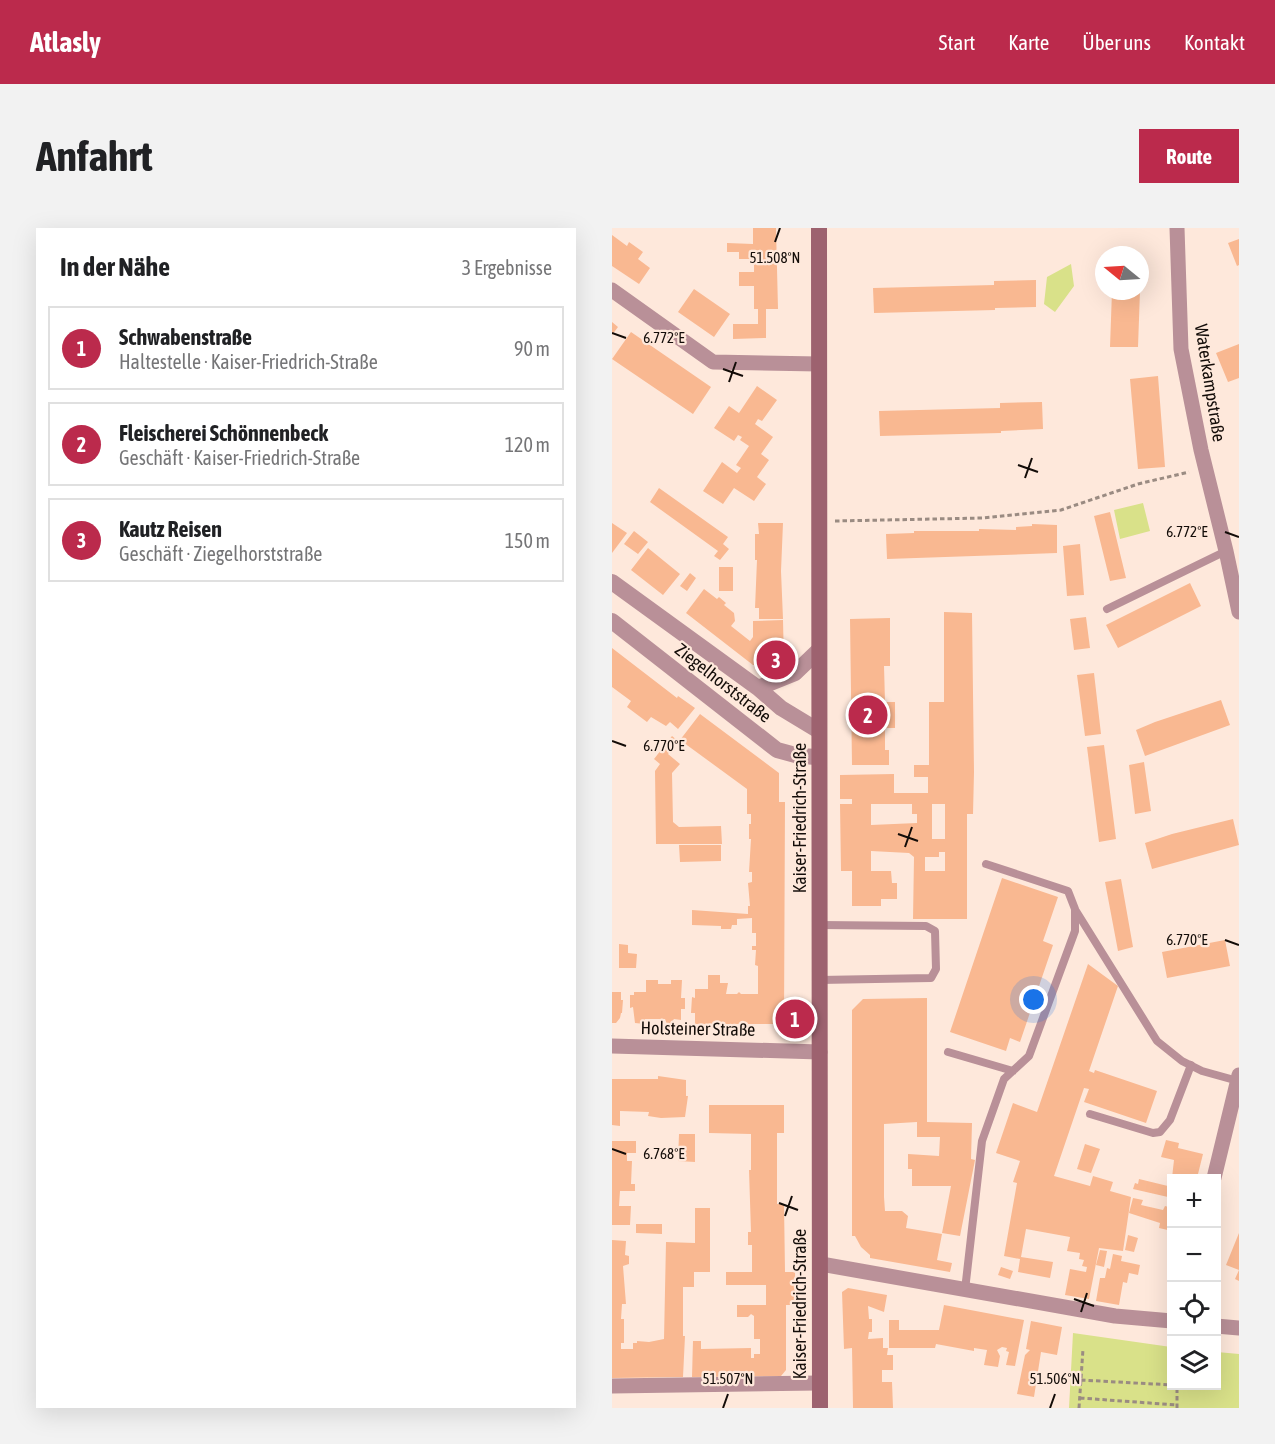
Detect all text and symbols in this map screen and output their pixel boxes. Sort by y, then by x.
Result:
text: Atlasly [30,26,101,58]
text: Start [939,30,975,54]
text: Karte [1008,30,1049,54]
text: Über uns [1082,30,1151,54]
text: Kontakt [1184,30,1245,54]
button: Route [1139,129,1239,183]
text: Anfahrt [36,132,153,180]
north arrow [1095,246,1149,300]
text: 51.508°N [750,249,800,266]
text: In der Nähe [60,252,170,282]
text: 3 Ergebnisse [462,256,552,279]
street label: Waterkampstraße [1191,323,1230,443]
text: Schwabenstraße [119,324,252,350]
text: 6.772°E [643,329,685,346]
text: 1 [77,337,86,360]
text: 90 m [514,337,550,360]
text: Haltestelle · Kaiser-Friedrich-Straße [119,350,378,373]
text: Fleischerei Schönnenbeck [119,420,328,446]
text: 2 [77,433,86,456]
text: 120 m [505,433,550,456]
text: Geschäft · Kaiser-Friedrich-Straße [119,446,360,469]
text: Kautz Reisen [119,516,222,542]
text: 6.772°E [1166,523,1208,540]
text: 3 [77,529,86,552]
text: 150 m [505,529,550,552]
text: Geschäft · Ziegelhorststraße [119,542,322,565]
pin: 3 [756,638,796,682]
street label: Ziegelhorststraße [671,639,776,727]
pin: 2 [848,692,888,738]
text: 6.770°E [643,737,685,754]
street label: Kaiser-Friedrich-Straße [789,743,810,893]
text: 6.770°E [1166,931,1208,948]
your location [1019,985,1048,1014]
pin: 1 [776,996,814,1042]
street label: Holsteiner Straße [640,1017,756,1040]
text: 6.768°E [643,1145,685,1162]
map controls [1167,1174,1221,1390]
button: + [1167,1174,1221,1228]
button: − [1167,1228,1221,1282]
street label: Kaiser-Friedrich-Straße [789,1229,810,1379]
button: locate [1167,1282,1221,1336]
button: layers [1167,1336,1221,1390]
text: 51.507°N [703,1370,753,1387]
text: 51.506°N [1030,1370,1080,1387]

